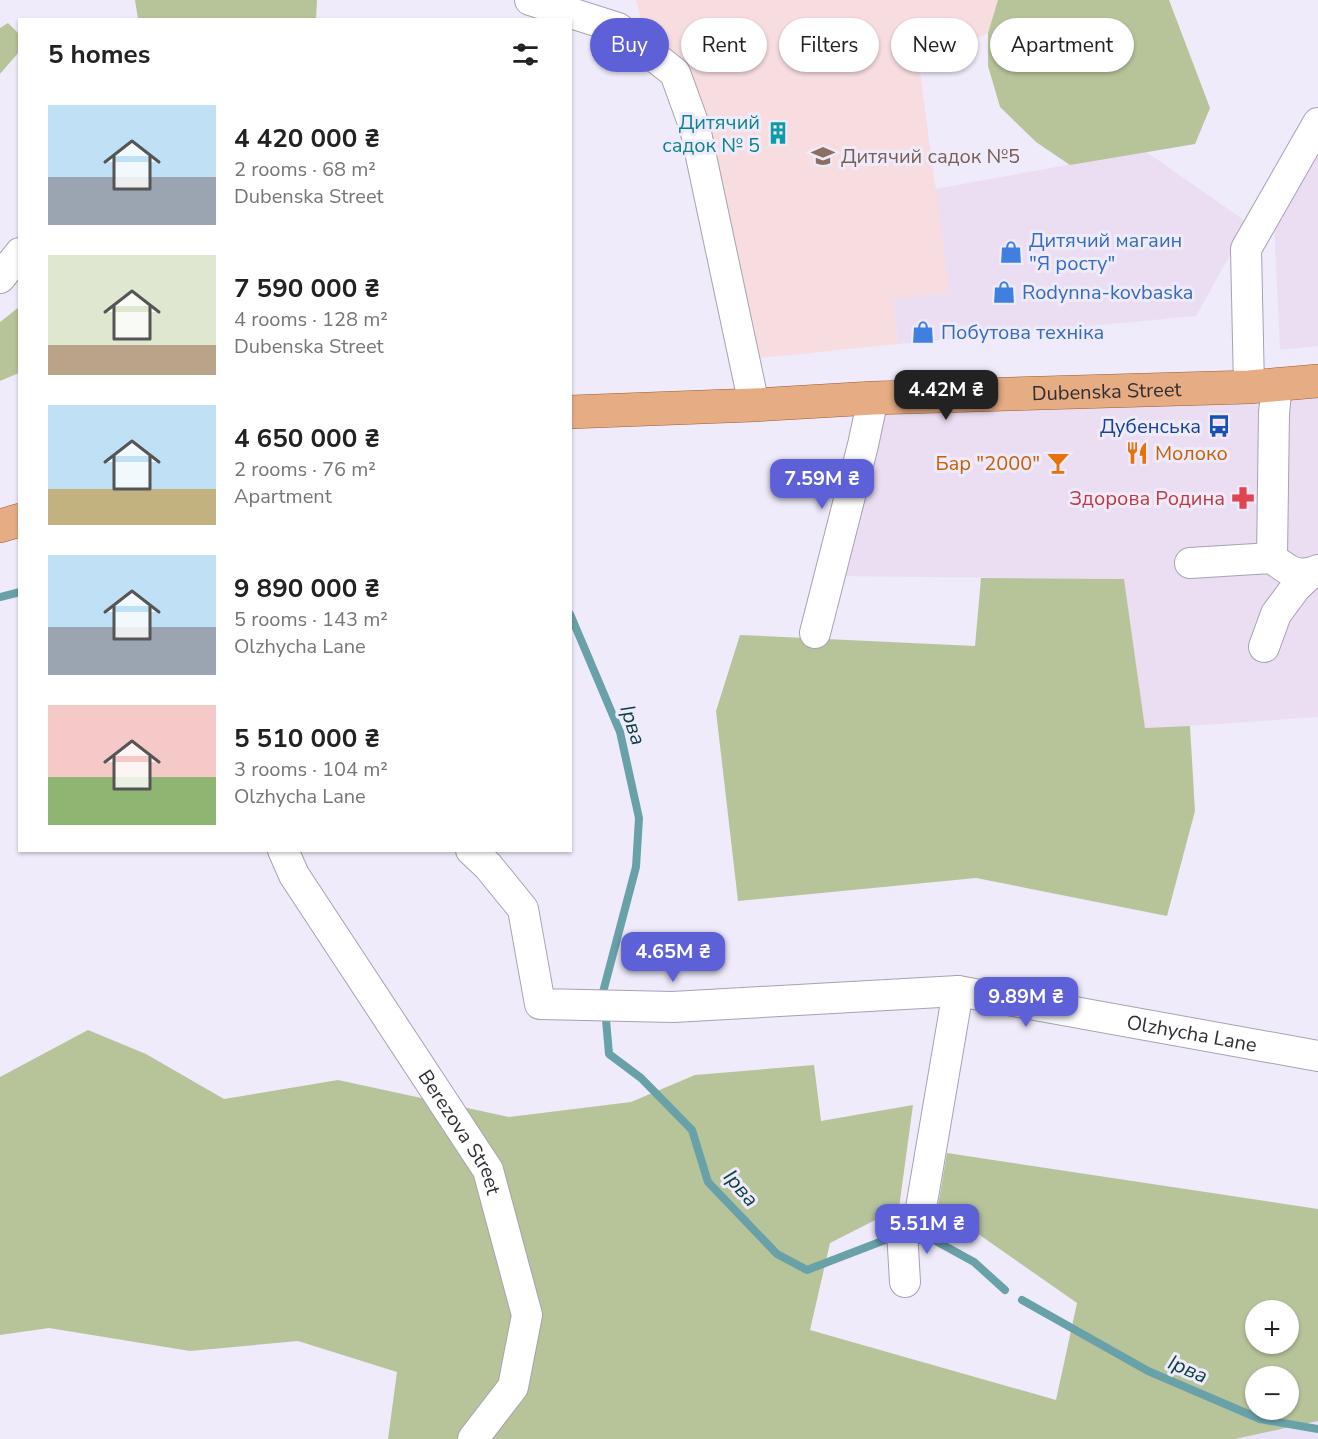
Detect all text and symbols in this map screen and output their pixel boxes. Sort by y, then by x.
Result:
chip: Buy [590,18,669,72]
chip: Rent [681,18,767,72]
chip: Filters [779,18,879,72]
chip: New [891,18,978,72]
chip: Apartment [990,18,1134,72]
text: 5 homes [48,37,150,72]
icon: filters [509,38,542,71]
place label: Дитячий садок № 5 [662,109,760,159]
building icon: Дитячий садок № 5 [765,120,791,146]
text: 4 420 000 ₴ [234,121,380,156]
icon: home [96,129,168,201]
school or university icon: Дитячий садок №5 [810,143,836,169]
place label: Дитячий садок №5 [841,143,1020,170]
text: 2 rooms · 68 m² [234,156,376,183]
text: Dubenska Street [234,183,384,210]
place label: Дитячий магаин "Я росту" [1029,227,1182,277]
shop icon: Дитячий магаин "Я росту" [998,239,1024,265]
text: 7 590 000 ₴ [234,271,380,306]
icon: home [96,279,168,351]
shop icon: Rodynna-kovbaska [991,279,1017,305]
place label: Rodynna-kovbaska [1022,279,1193,306]
text: 4 rooms · 128 m² [234,306,388,333]
shop icon: Побутова техніка [910,319,936,345]
place label: Побутова техніка [941,319,1104,346]
text: Dubenska Street [234,333,384,360]
pin: 4.42M ₴ [891,370,1001,421]
text: 4.42M ₴ [908,376,984,403]
street label: Dubenska Street [1031,376,1183,407]
place label: Дубенська [1100,413,1201,440]
bus stop icon: Дубенська [1206,413,1232,439]
text: 4 650 000 ₴ [234,421,380,456]
icon: home [96,429,168,501]
restaurant icon: Молоко [1124,440,1150,466]
place label: Молоко [1155,440,1228,467]
place label: Бар "2000" [935,450,1040,477]
bar icon: Бар "2000" [1045,450,1071,476]
text: 2 rooms · 76 m² [234,456,376,483]
pin: 7.59M ₴ [767,459,877,510]
text: 7.59M ₴ [784,465,860,492]
text: Apartment [234,483,332,510]
place label: Здорова Родина [1069,485,1225,512]
pharmacy icon: Здорова Родина [1230,485,1256,511]
text: 9 890 000 ₴ [234,571,380,606]
icon: home [96,579,168,651]
text: 5 rooms · 143 m² [234,606,388,633]
text: Olzhycha Lane [234,633,366,660]
water label: Ірва [613,701,653,749]
text: 5 510 000 ₴ [234,721,380,756]
icon: home [96,729,168,801]
text: 3 rooms · 104 m² [234,756,388,783]
text: Olzhycha Lane [234,783,366,810]
pin: 4.65M ₴ [618,932,728,983]
text: 4.65M ₴ [635,938,711,965]
pin: 9.89M ₴ [971,977,1081,1028]
text: 9.89M ₴ [988,983,1064,1010]
street label: Olzhycha Lane [1124,1009,1259,1059]
street label: Berezova Street [412,1065,507,1199]
water label: Ірва [717,1163,765,1213]
pin: 5.51M ₴ [872,1204,982,1255]
text: 5.51M ₴ [889,1210,965,1237]
map controls [1245,1300,1299,1420]
button: + [1245,1300,1299,1354]
water label: Ірва [1164,1348,1212,1390]
button: − [1245,1366,1299,1420]

